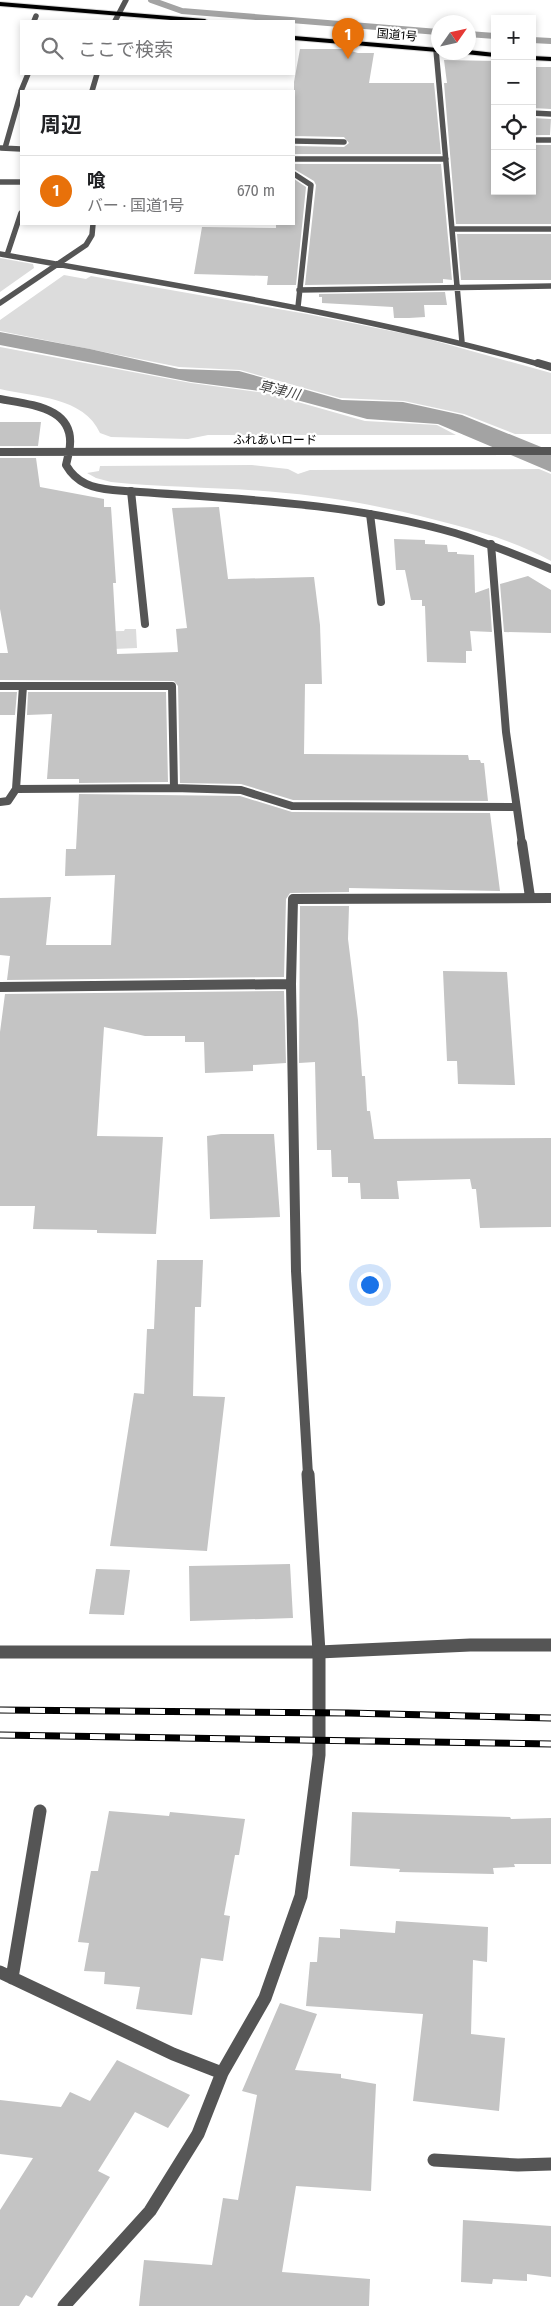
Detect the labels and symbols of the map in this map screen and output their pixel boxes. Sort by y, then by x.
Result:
north arrow [431,15,476,60]
pin: 1 [332,18,364,59]
street label: 国道1号 [376,26,418,44]
water label: 草津川 [257,377,303,404]
street label: ふれあいロード [233,433,317,447]
your location [357,1272,383,1298]

